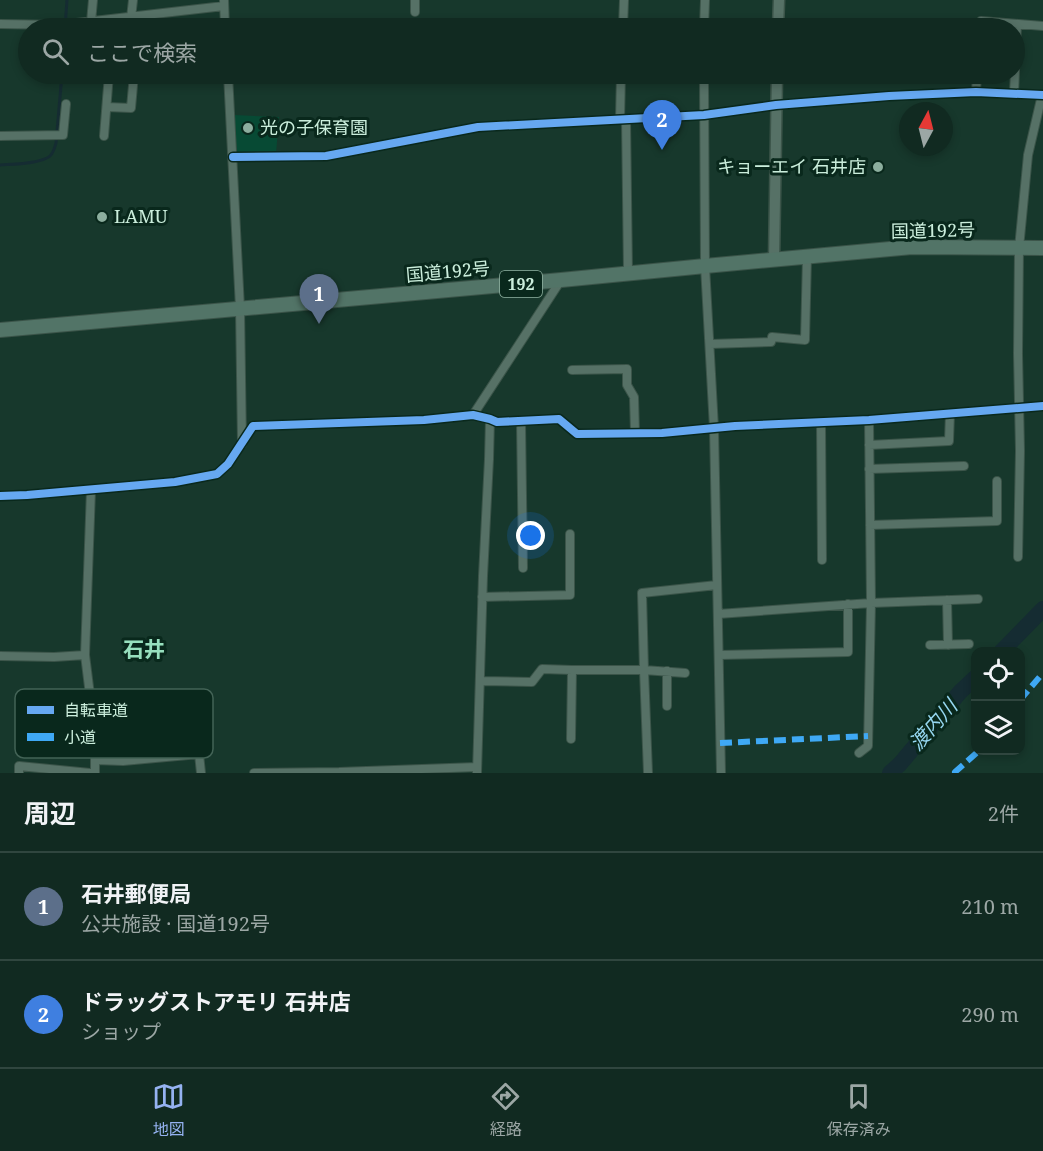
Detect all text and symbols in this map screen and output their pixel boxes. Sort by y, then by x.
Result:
search box [18,18,1025,84]
icon: search [39,35,72,68]
text: ここで検索 [87,37,197,67]
pin: 2 [642,100,682,150]
north arrow [899,102,953,156]
place label: 光の子保育園 [260,115,368,139]
marker: 光の子保育園 [241,121,255,135]
place label: キョーエイ 石井店 [717,154,866,178]
marker: キョーエイ 石井店 [871,160,885,174]
place label: LAMU [114,204,168,228]
marker: LAMU [95,210,109,224]
street label: 国道192号 [891,217,975,243]
street label: 国道192号 [405,255,491,287]
road number: 192 [500,271,542,297]
pin: 1 [300,274,338,324]
your location [516,521,545,550]
district label: 石井 [123,635,165,663]
map controls [971,647,1025,755]
button: locate [971,647,1025,701]
legend [15,689,213,758]
water label: 渡内川 [903,692,964,756]
text: 自転車道 [64,699,128,721]
button: layers [971,701,1025,755]
text: 小道 [64,726,96,748]
text: 周辺 [24,795,76,831]
text: 2件 [988,800,1019,827]
text: 石井郵便局 [81,878,191,908]
text: 1 [38,893,49,920]
text: 210 m [961,893,1019,920]
text: 公共施設 · 国道192号 [81,910,270,937]
text: ドラッグストアモリ 石井店 [81,986,351,1016]
text: 2 [38,1001,49,1028]
text: 290 m [961,1001,1019,1028]
text: ショップ [81,1018,161,1045]
tab: 地図 [152,1080,185,1140]
tab: 経路 [489,1080,522,1140]
tab: 保存済み [827,1080,891,1140]

